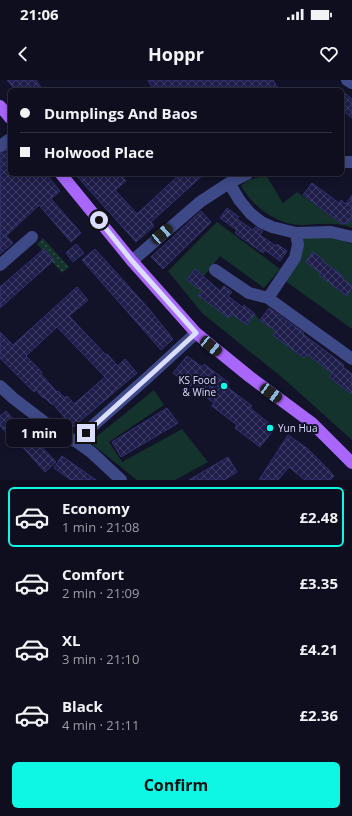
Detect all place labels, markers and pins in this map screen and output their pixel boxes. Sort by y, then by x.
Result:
place label: KS Food & Wine [178,373,216,399]
marker: KS Food & Wine [219,381,229,391]
place label: Yun Hua [278,421,318,435]
marker: Yun Hua [265,423,275,433]

